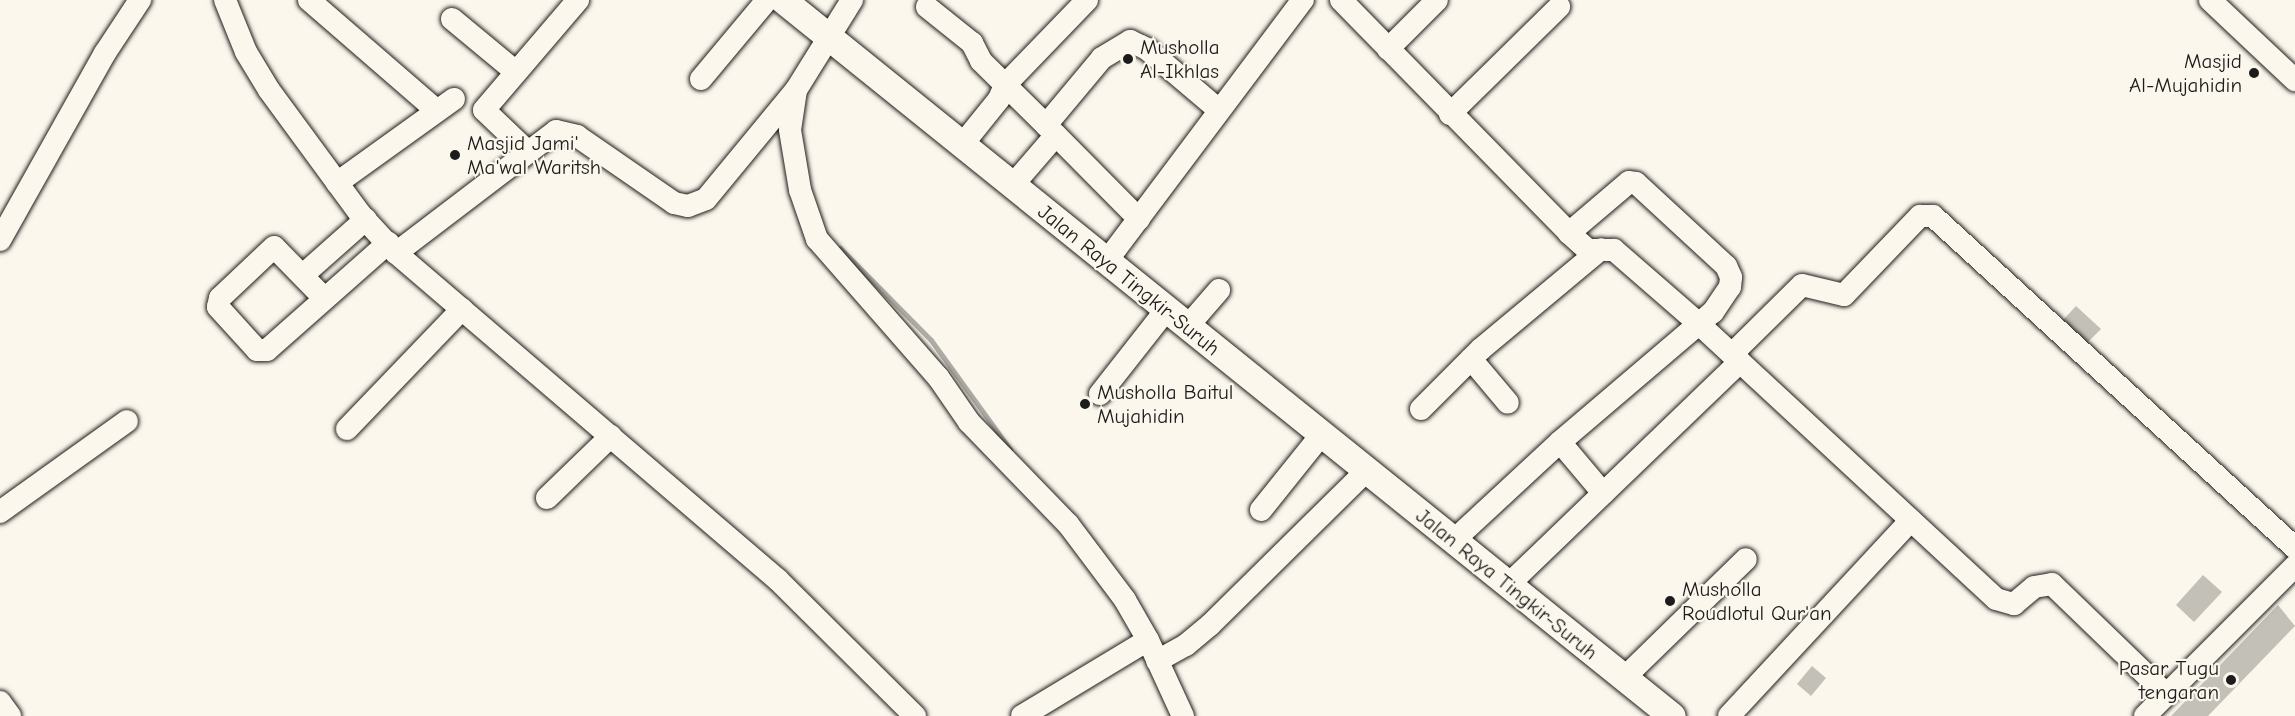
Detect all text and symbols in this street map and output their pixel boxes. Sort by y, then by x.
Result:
place label: Musholla Al-Ikhlas [1140,34,1219,84]
place label: Masjid Al-Mujahidin [2129,48,2242,98]
marker: Musholla Al-Ikhlas [1121,52,1135,66]
marker: Masjid Al-Mujahidin [2247,66,2261,80]
place label: Masjid Jami' Ma'wal Waritsh [467,130,601,180]
marker: Masjid Jami' Ma'wal Waritsh [448,148,462,162]
street label: Jalan Raya Tingkir-Suruh [1033,199,1225,361]
place label: Musholla Baitul Mujahidin [1097,379,1233,429]
marker: Musholla Baitul Mujahidin [1078,397,1092,411]
street label: Jalan Raya Tingkir-Suruh [1411,503,1603,665]
place label: Musholla Roudlotul Qur'an [1682,576,1832,626]
marker: Musholla Roudlotul Qur'an [1663,594,1677,608]
place label: Pasar Tugu tengaran [2119,655,2219,705]
marker: Pasar Tugu tengaran [2224,673,2238,687]

